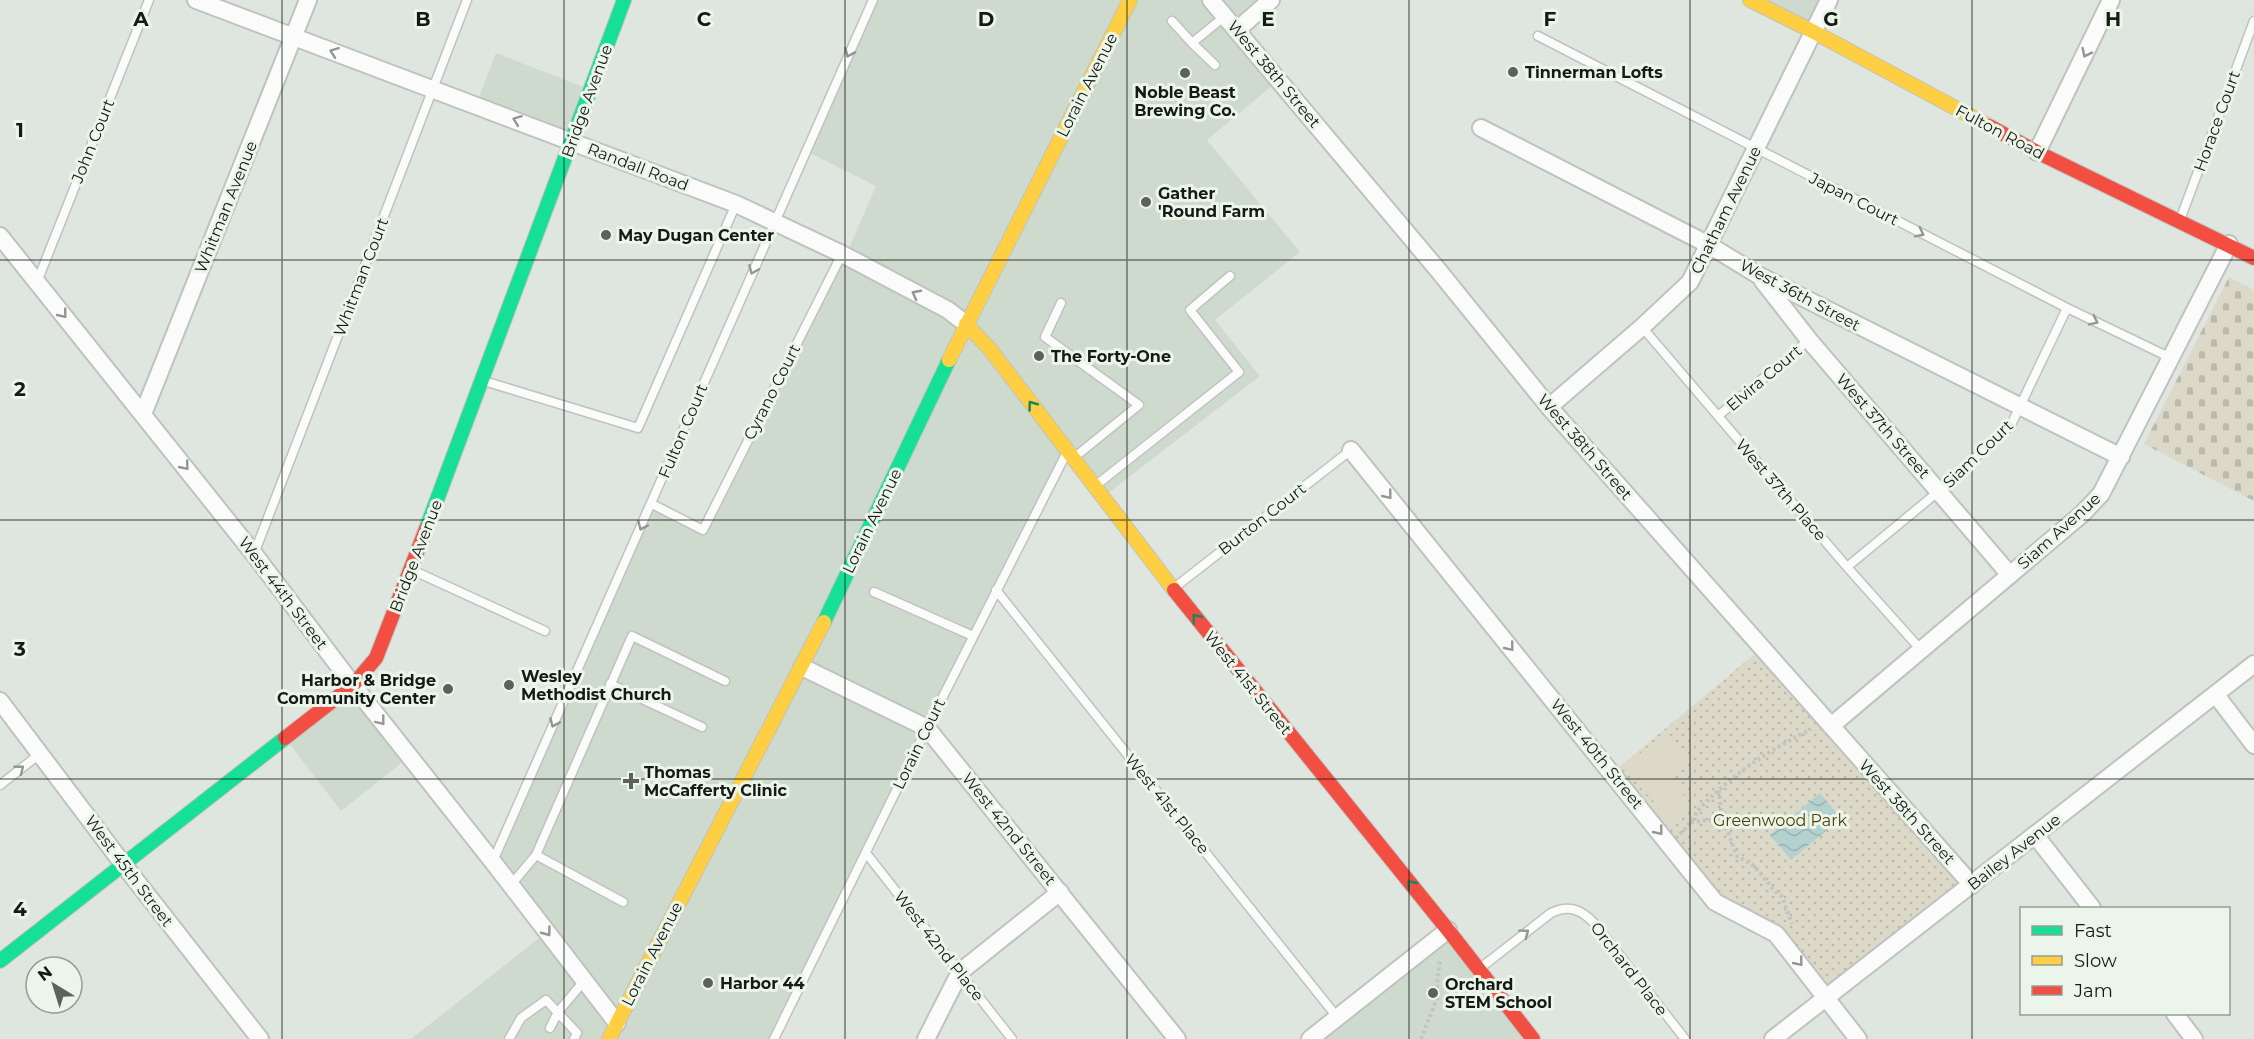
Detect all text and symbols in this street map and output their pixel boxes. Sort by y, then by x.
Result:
text: A [132,7,149,31]
text: B [415,7,431,31]
text: C [697,7,712,31]
text: D [978,7,994,31]
text: E [1261,7,1275,31]
text: F [1544,7,1557,31]
text: G [1823,7,1839,31]
text: H [2105,7,2121,31]
street label: West 38th Street [1224,17,1325,132]
street label: Lorain Avenue [1053,30,1121,140]
street label: Bridge Avenue [558,42,616,160]
one-way arrow [2081,46,2093,57]
one-way arrow [330,47,340,60]
one-way arrow [845,47,857,58]
place label: Tinnerman Lofts [1525,63,1663,82]
marker: Tinnerman Lofts [1506,65,1520,79]
marker: Noble Beast Brewing Co. [1178,66,1192,80]
street label: Horace Court [2190,68,2244,174]
place label: Noble Beast Brewing Co. [1134,83,1236,120]
street label: John Court [67,96,119,187]
street label: Fulton Road [1952,101,2048,163]
one-way arrow [512,115,523,128]
text: 1 [16,118,24,142]
street label: Whitman Avenue [191,138,261,276]
street label: Randall Road [585,139,691,195]
street label: Chatham Avenue [1687,143,1765,277]
street label: Japan Court [1805,168,1902,230]
place label: Gather 'Round Farm [1158,184,1265,221]
marker: Gather 'Round Farm [1139,195,1153,209]
street label: Whitman Court [330,215,393,339]
one-way arrow [1914,225,1925,237]
place label: May Dugan Center [618,226,774,245]
marker: May Dugan Center [599,228,613,242]
street label: West 36th Street [1737,255,1864,335]
one-way arrow [749,264,761,275]
one-way arrow [912,289,923,301]
one-way arrow [56,307,67,318]
one-way arrow [2087,314,2098,326]
street label: Cyrano Court [740,340,805,443]
street label: Elvira Court [1723,341,1806,415]
place label: The Forty-One [1051,347,1171,366]
marker: The Forty-One [1032,349,1046,363]
street label: West 37th Street [1832,370,1934,483]
text: 2 [14,377,26,401]
street label: Fulton Court [655,380,712,481]
street label: West 38th Street [1534,390,1637,504]
one-way arrow [1028,400,1039,411]
street label: Siam Court [1939,416,2017,492]
street label: West 37th Place [1732,435,1830,545]
one-way arrow [177,460,188,471]
street label: Lorain Avenue [838,465,906,577]
street label: Burton Court [1215,479,1310,559]
one-way arrow [1381,488,1392,499]
street label: Siam Avenue [2014,489,2104,573]
street label: Bridge Avenue [386,497,446,615]
one-way arrow [637,520,649,531]
street label: West 44th Street [234,533,332,653]
one-way arrow [1193,614,1204,625]
street label: West 41st Street [1200,627,1296,739]
text: 3 [13,637,26,661]
one-way arrow [1503,640,1514,651]
place label: Wesley Methodist Church [521,667,672,704]
place label: Harbor & Bridge Community Center [277,671,436,708]
marker: Wesley Methodist Church [502,678,516,692]
marker: Harbor & Bridge Community Center [441,682,455,696]
street label: Lorain Court [889,695,949,793]
street label: West 40th Street [1547,695,1648,813]
one-way arrow [373,714,384,725]
one-way arrow [550,717,562,728]
street label: West 41st Place [1121,750,1213,858]
street label: West 38th Street [1855,756,1959,869]
place label: Thomas McCafferty Clinic [644,763,787,800]
one-way arrow [14,765,25,776]
street label: West 42nd Street [958,769,1060,889]
marker: Thomas McCafferty Clinic [622,772,640,790]
street label: Bailey Avenue [1964,810,2064,894]
park label: Greenwood Park [1713,811,1847,830]
street label: West 45th Street [81,812,177,931]
one-way arrow [1652,825,1663,836]
one-way arrow [1408,880,1419,891]
street label: West 42nd Place [890,887,988,1005]
text: 4 [13,897,27,921]
street label: Lorain Avenue [618,899,686,1009]
legend [2020,907,2230,1015]
street label: Orchard Place [1586,918,1672,1020]
text: Fast [2074,920,2112,942]
one-way arrow [539,925,550,936]
one-way arrow [1518,930,1529,941]
text: Slow [2074,950,2117,972]
north arrow [24,955,84,1015]
one-way arrow [1791,955,1802,966]
text: N [34,962,56,985]
place label: Harbor 44 [720,974,805,993]
place label: Orchard STEM School [1445,975,1552,1012]
marker: Harbor 44 [701,976,715,990]
text: Jam [2073,980,2113,1002]
marker: Orchard STEM School [1426,986,1440,1000]

